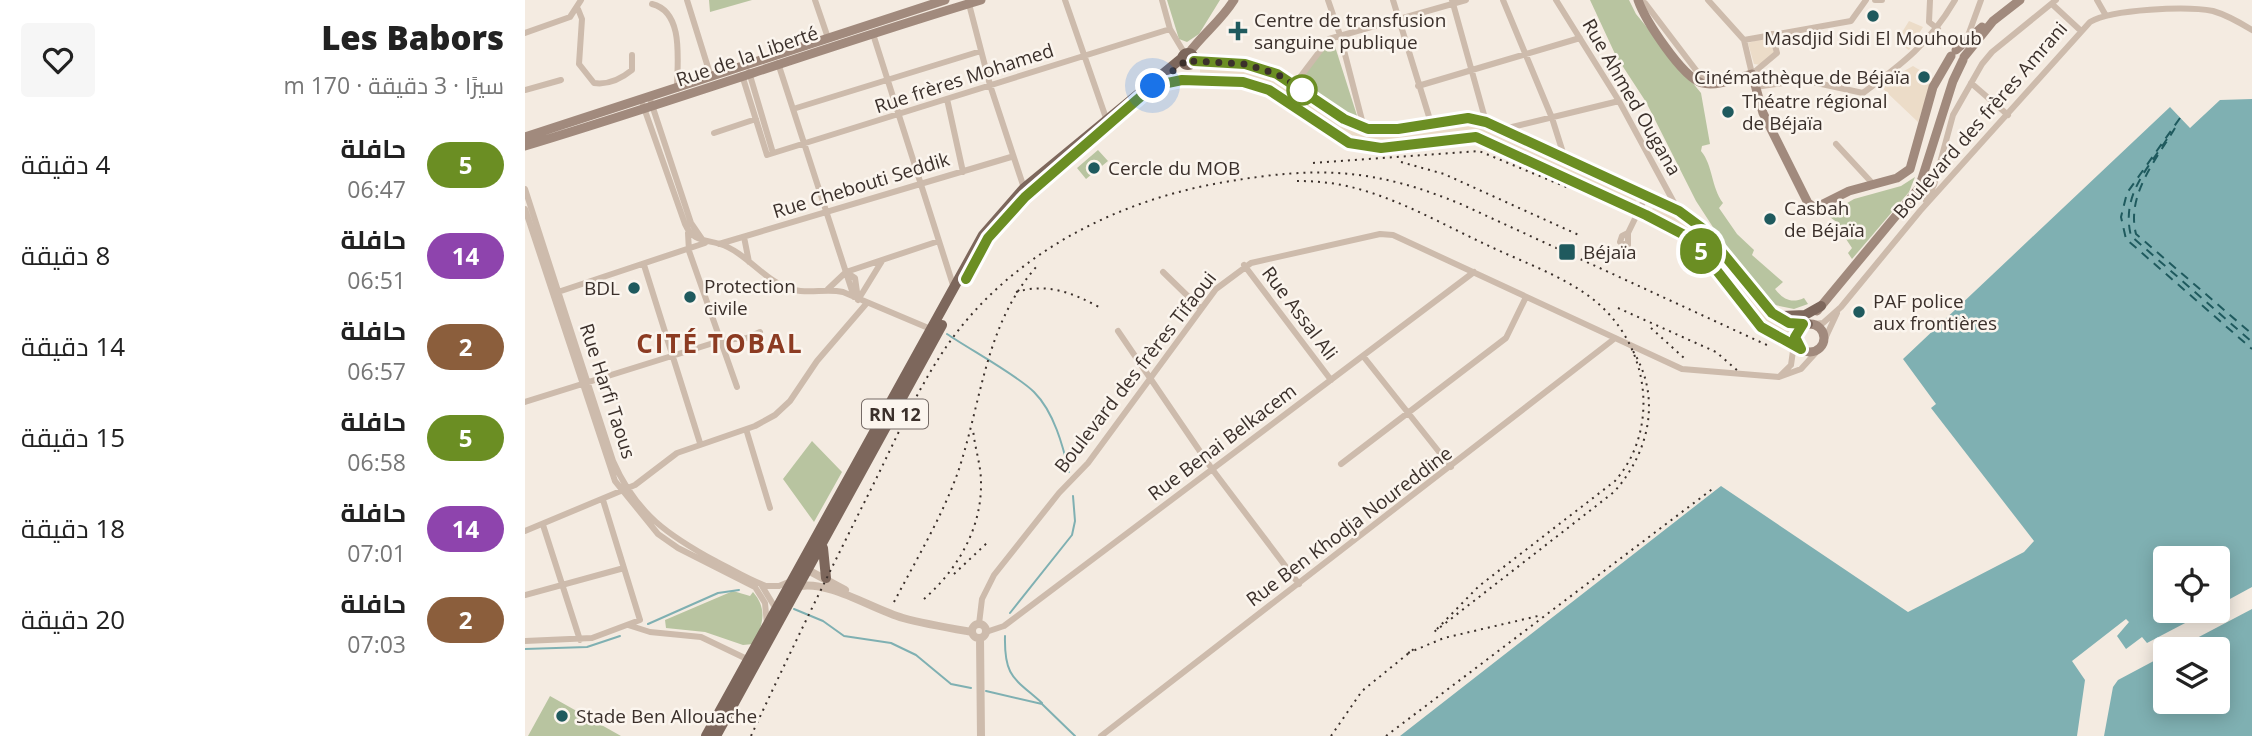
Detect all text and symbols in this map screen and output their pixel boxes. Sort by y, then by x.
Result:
place label: Centre de transfusion sanguine publique [1254,7,1446,55]
marker: Masdjid Sidi El Mouhoub [1865,8,1881,24]
street label: Rue Ahmed Ougana [1576,14,1688,180]
text: Les Babors [321,15,504,60]
street label: Boulevard des frères Amrani [1887,16,2073,224]
street label: Rue de la Liberté [672,19,822,93]
marker: Centre de transfusion sanguine publique [1228,21,1248,41]
button: heart [21,23,95,97]
place label: Masdjid Sidi El Mouhoub [1764,25,1982,51]
street label: Rue frères Mohamed [871,37,1057,119]
place label: Cinémathèque de Béjaïa [1694,64,1910,90]
your location [1135,68,1170,103]
text: سيرًا · 3 دقيقة · 170 m [283,69,504,101]
marker: Cinémathèque de Béjaïa [1916,69,1932,85]
unlabelled marker [1287,75,1317,105]
place label: Théatre régional de Béjaïa [1742,88,1887,136]
marker: Théatre régional de Béjaïa [1720,104,1736,120]
text: حافلة [341,130,406,166]
text: 4 دقيقة [21,146,110,182]
street label: Rue Chebouti Seddik [769,146,953,224]
text: 5 [459,148,472,181]
place label: Cercle du MOB [1108,155,1240,181]
marker: Cercle du MOB [1086,160,1102,176]
text: 06:47 [347,173,406,205]
place label: Casbah de Béjaïa [1784,195,1865,243]
marker: Casbah de Béjaïa [1762,211,1778,227]
text: حافلة [341,221,406,257]
line badge: 5 [1678,228,1724,274]
text: 5 [1694,234,1708,267]
text: 8 دقيقة [21,237,110,273]
text: 14 [452,239,479,272]
place label: Béjaïa [1583,239,1637,265]
marker: Béjaïa [1557,242,1577,262]
street label: Rue Assal Ali [1256,261,1344,365]
text: 06:51 [347,264,406,296]
street label: Boulevard des frères Tifaoui [1048,266,1222,478]
place label: Protection civile [704,273,796,321]
place label: BDL [584,275,620,301]
marker: BDL [626,280,642,296]
place label: PAF police aux frontières [1873,288,1997,336]
marker: Protection civile [682,289,698,305]
marker: PAF police aux frontières [1851,304,1867,320]
text: حافلة [341,312,406,348]
street label: Rue Harfi Taous [574,320,642,462]
district label: CITÉ TOBAL [636,325,804,361]
text: 14 دقيقة [21,328,125,364]
text: 2 [459,330,472,363]
text: 06:57 [347,355,406,387]
street label: Rue Benai Belkacem [1142,378,1302,506]
road number: RN 12 [862,400,928,428]
text: حافلة [341,403,406,439]
text: 15 دقيقة [21,419,125,455]
text: 5 [459,421,472,454]
street label: Rue Ben Khodja Noureddine [1241,440,1457,612]
text: 06:58 [347,446,406,478]
text: حافلة [341,494,406,530]
text: 18 دقيقة [21,510,125,546]
text: 14 [452,512,479,545]
text: 07:01 [347,537,406,569]
map controls [2153,546,2230,714]
button: locate [2153,546,2230,623]
text: حافلة [341,585,406,621]
text: 20 دقيقة [21,601,125,637]
text: 2 [459,603,472,636]
text: 07:03 [347,628,406,660]
button: layers [2153,637,2230,714]
place label: Stade Ben Allouache [576,703,757,729]
marker: Stade Ben Allouache [554,708,570,724]

